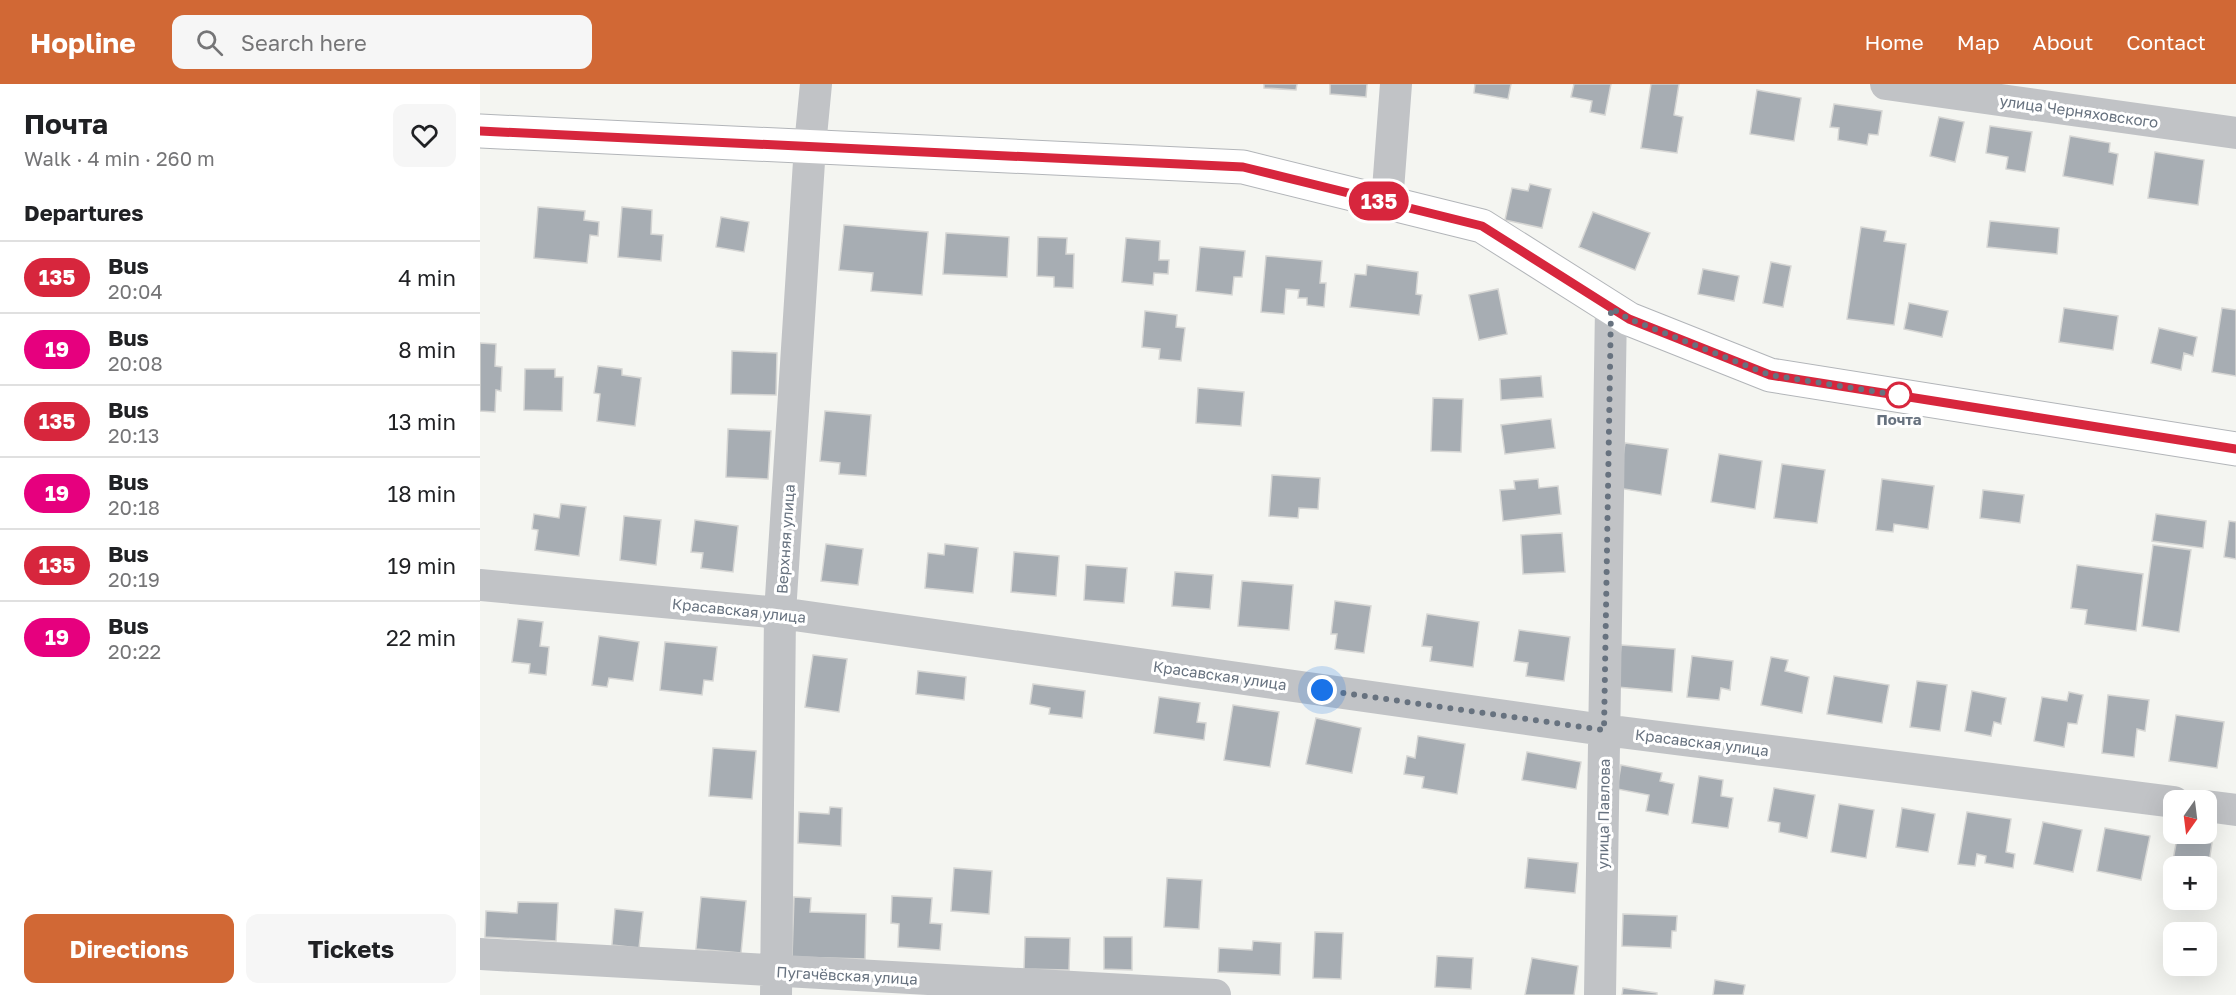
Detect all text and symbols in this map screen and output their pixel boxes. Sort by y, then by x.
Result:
search box [172,15,592,69]
text: Hopline [30,26,136,59]
icon: search [193,26,226,59]
text: Search here [241,29,367,56]
text: Home [1864,29,1924,55]
text: Map [1957,29,2000,55]
text: About [2033,29,2093,55]
text: Contact [2126,29,2206,55]
street label: улица Черняховского [1998,91,2160,131]
button: heart [393,104,456,167]
text: Почта [24,107,108,140]
text: Walk · 4 min · 260 m [24,146,215,170]
line badge: 135 [1344,182,1414,220]
text: 135 [1361,188,1397,214]
text: Departures [24,199,143,226]
text: Bus [108,252,149,279]
text: 135 [39,264,75,290]
text: 4 min [398,264,456,291]
text: 20:04 [108,279,163,303]
text: Bus [108,324,149,351]
text: 19 [45,336,69,362]
text: 8 min [398,336,456,363]
text: 20:08 [108,351,163,375]
marker: Почта [1886,382,1912,408]
text: Bus [108,396,149,423]
text: 135 [39,408,75,434]
text: 13 min [388,408,456,435]
place label: Почта [1876,410,1922,428]
text: 20:13 [108,423,159,447]
text: Bus [108,468,149,495]
text: 19 [45,480,69,506]
text: 18 min [388,480,456,507]
street label: Верхняя улица [772,484,798,594]
text: 20:18 [108,495,160,519]
text: Bus [108,540,149,567]
text: 135 [39,552,75,578]
text: 19 min [388,552,456,579]
text: 20:19 [108,567,160,591]
street label: Красавская улица [671,594,807,626]
text: Bus [108,612,149,639]
text: 19 [45,624,69,650]
text: 22 min [386,624,456,651]
text: 20:22 [108,639,161,663]
street label: Красавская улица [1152,657,1288,693]
your location [1307,675,1337,705]
street label: Красавская улица [1634,725,1770,759]
street label: улица Павлова [1593,759,1613,869]
north arrow [2163,790,2217,844]
map controls [2163,790,2217,976]
button: + [2163,856,2217,910]
button: Directions [24,914,234,983]
button: Tickets [246,914,456,983]
button: − [2163,922,2217,976]
street label: Пугачёвская улица [776,962,918,988]

